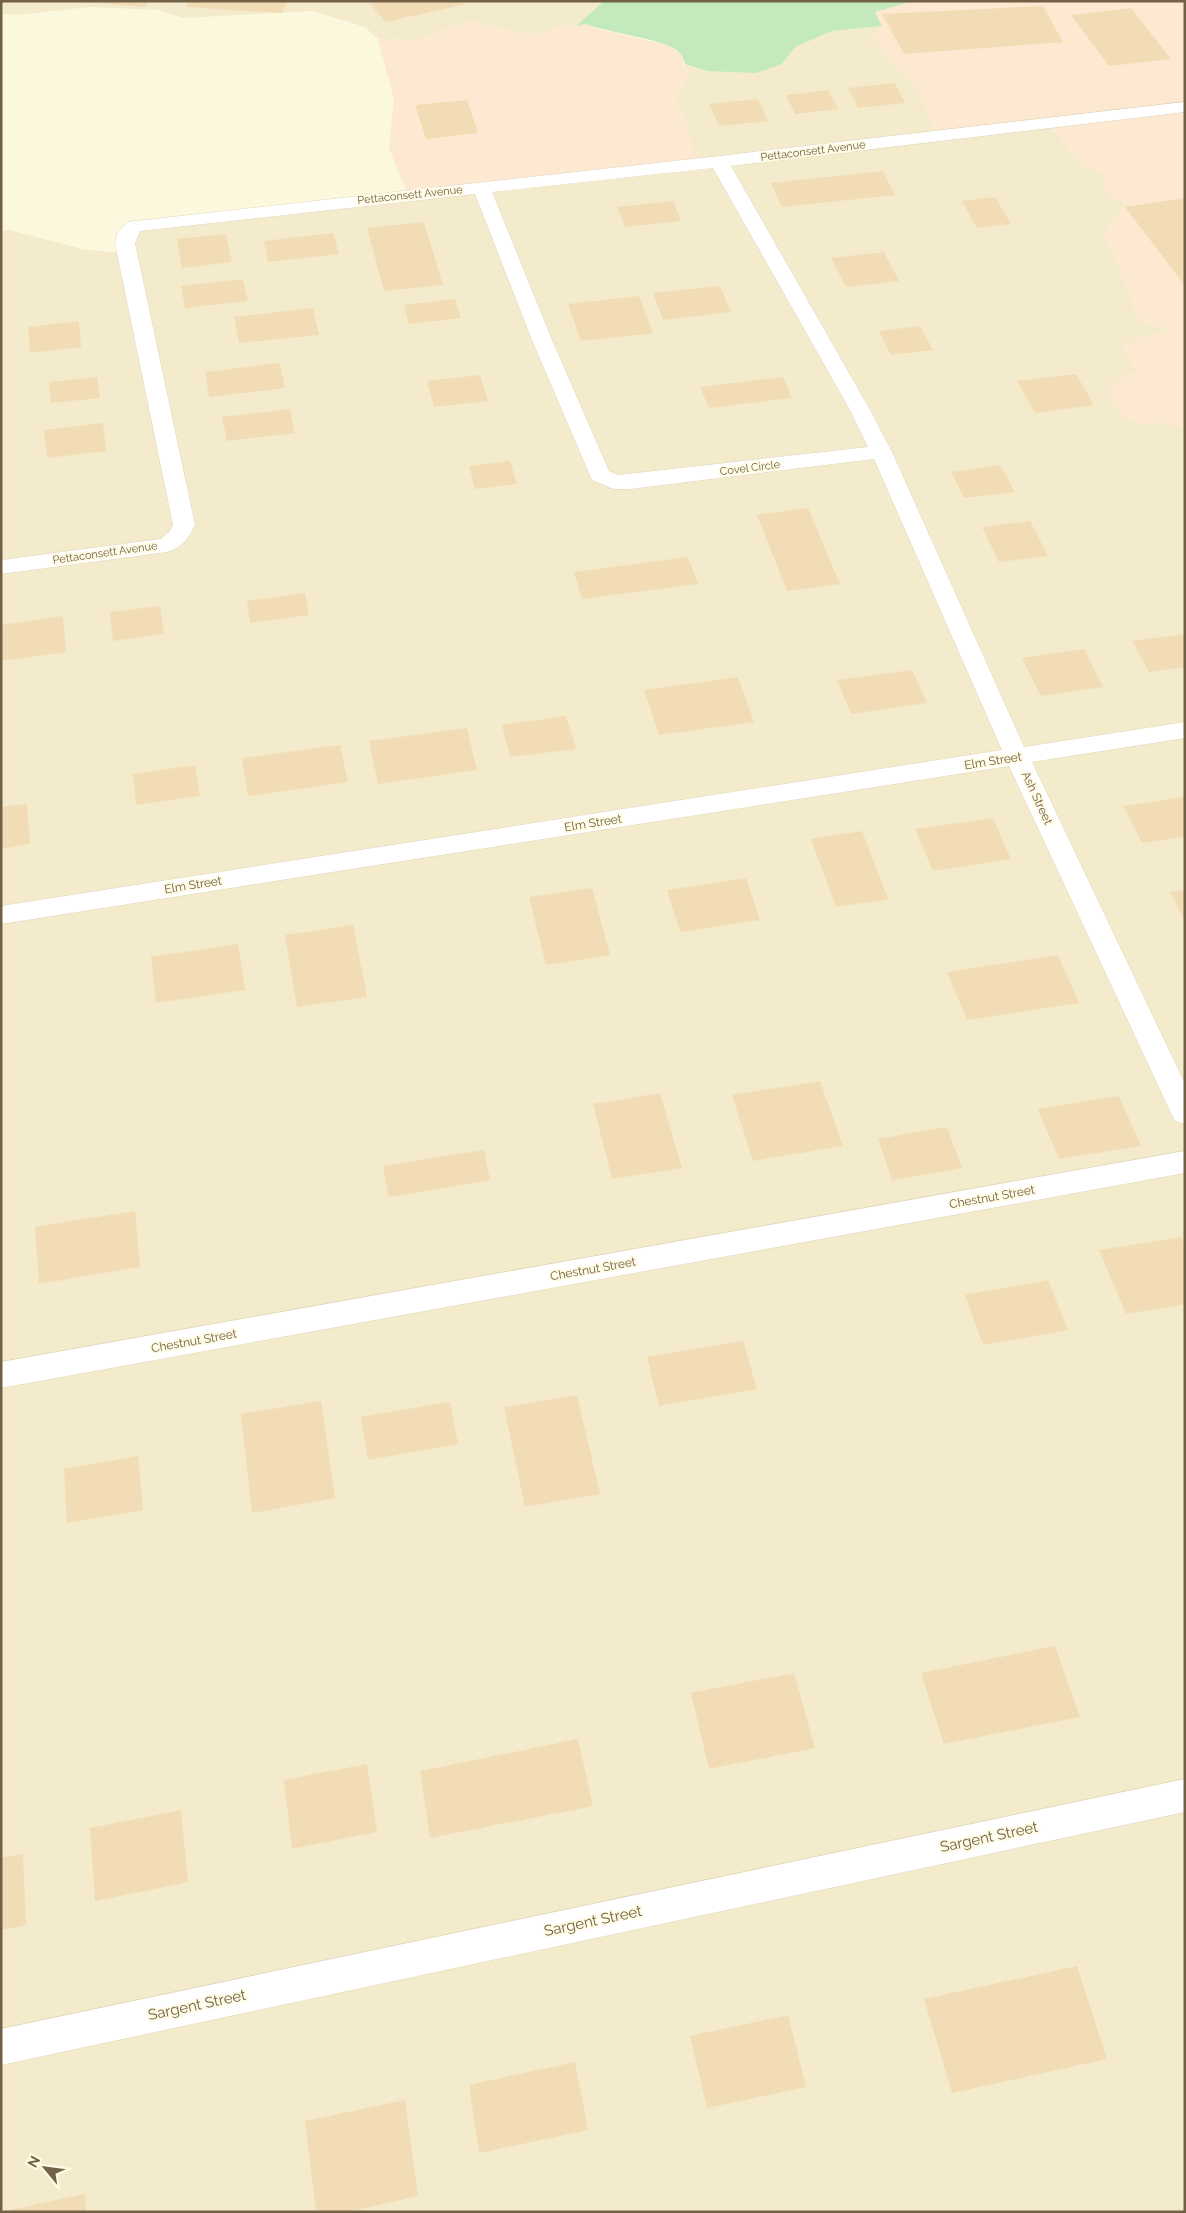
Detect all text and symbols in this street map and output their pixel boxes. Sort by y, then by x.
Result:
street label: Pettaconsett Avenue [760,138,867,164]
street label: Pettaconsett Avenue [357,183,464,207]
street label: Covel Circle [719,458,781,478]
street label: Pettaconsett Avenue [52,539,159,567]
street label: Elm Street [963,750,1023,772]
street label: Ash Street [1019,769,1055,827]
street label: Elm Street [563,812,623,834]
street label: Elm Street [163,874,223,896]
street label: Chestnut Street [948,1183,1036,1211]
street label: Chestnut Street [549,1255,637,1283]
street label: Chestnut Street [150,1327,238,1355]
street label: Sargent Street [938,1818,1040,1856]
street label: Sargent Street [542,1902,644,1940]
street label: Sargent Street [146,1986,248,2024]
north arrow [20,2143,70,2193]
text: N [24,2153,43,2170]

